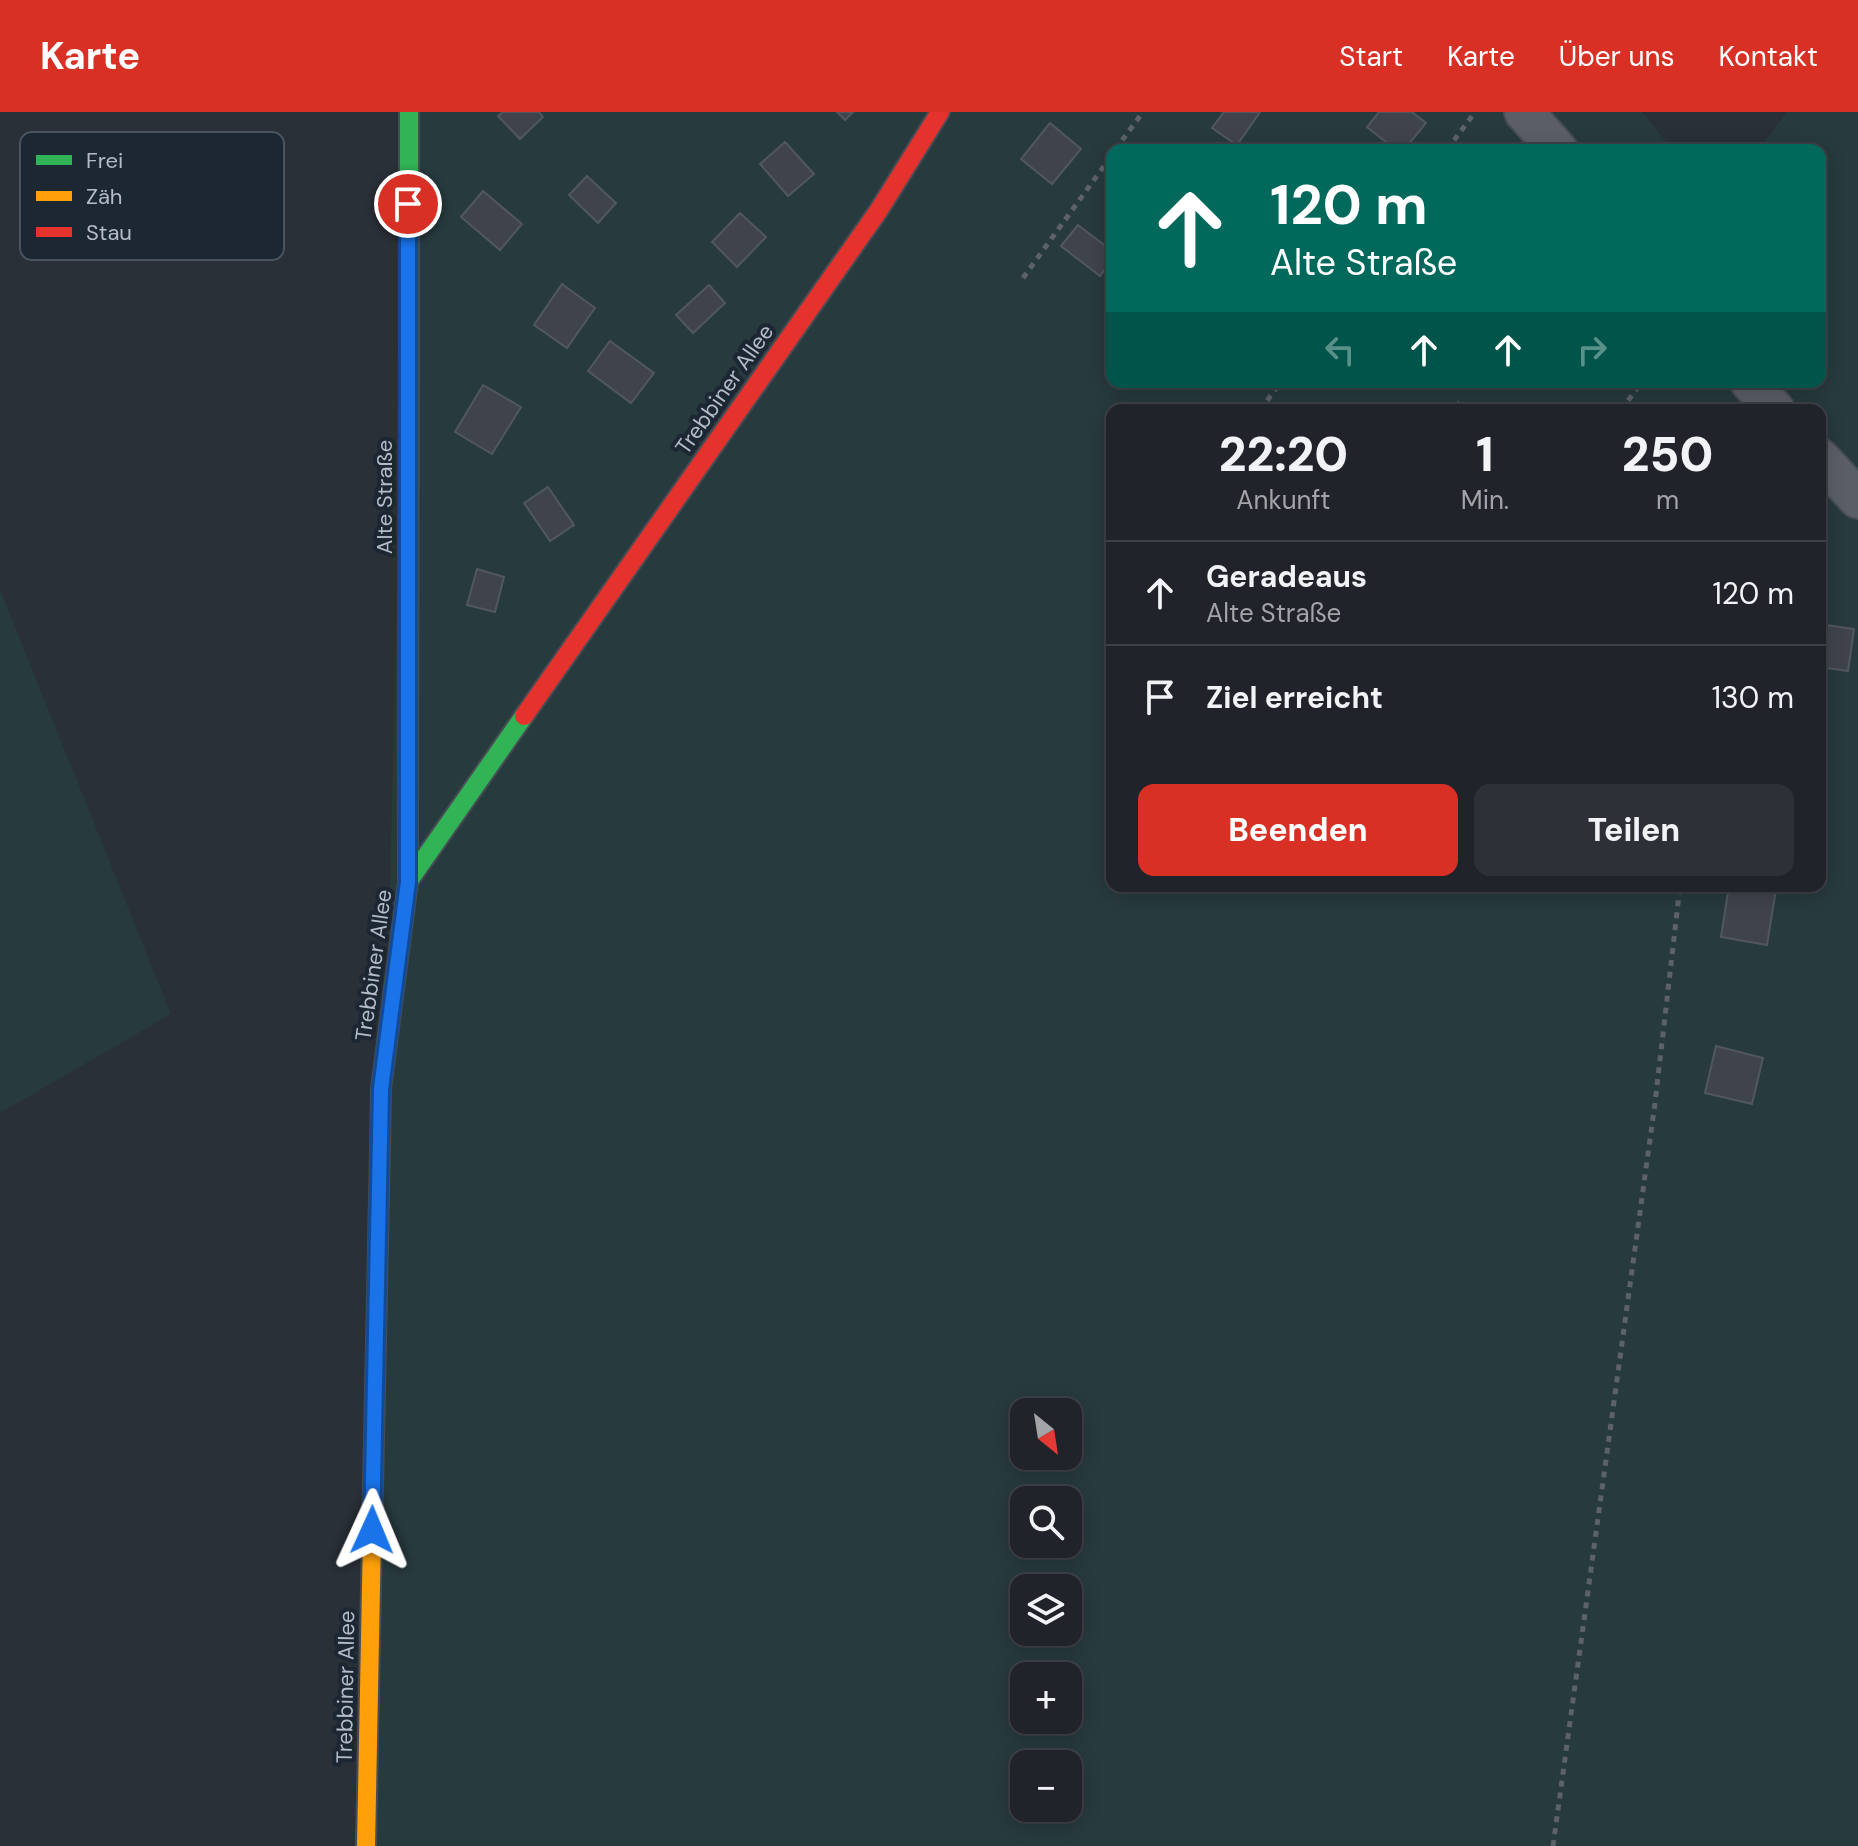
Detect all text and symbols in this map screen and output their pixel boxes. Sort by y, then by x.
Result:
text: Karte [40,31,140,81]
text: Start [1339,38,1403,75]
text: Karte [1447,38,1515,75]
text: Über uns [1559,38,1675,75]
text: Kontakt [1719,38,1818,75]
legend [20,132,284,260]
text: Frei [86,146,123,175]
text: 120 m [1270,168,1428,241]
pin [374,170,442,238]
icon: ahead [1138,176,1242,280]
text: Zäh [86,182,123,211]
icon: arrive [386,182,430,226]
text: Stau [86,218,132,247]
text: Alte Straße [1270,239,1457,286]
street label: Trebbiner Allee [669,318,780,460]
icon: left [1318,328,1362,372]
icon: ahead [1402,328,1446,372]
icon: ahead [1486,328,1530,372]
icon: right [1570,328,1614,372]
text: 22:20 [1219,423,1348,486]
text: 1 [1476,423,1494,486]
text: 250 [1622,423,1713,486]
street label: Alte Straße [370,440,399,554]
text: Ankunft [1236,483,1331,517]
text: Min. [1461,483,1509,517]
text: m [1656,483,1679,517]
text: Geradeaus [1206,557,1367,596]
icon: ahead [1138,571,1182,615]
text: 120 m [1712,574,1794,613]
text: Alte Straße [1206,596,1341,630]
icon: arrive [1138,675,1182,719]
text: Ziel erreicht [1206,678,1383,717]
text: 130 m [1712,678,1794,717]
button: Beenden [1138,784,1458,876]
button: Teilen [1474,784,1794,876]
street label: Trebbiner Allee [349,887,398,1043]
north arrow [1010,1398,1082,1470]
map controls [1010,1398,1082,1822]
button: search [1010,1486,1082,1558]
position arrow [330,1488,414,1572]
button: layers [1010,1574,1082,1646]
street label: Trebbiner Allee [330,1610,361,1764]
button: + [1010,1662,1082,1734]
button: − [1010,1750,1082,1822]

